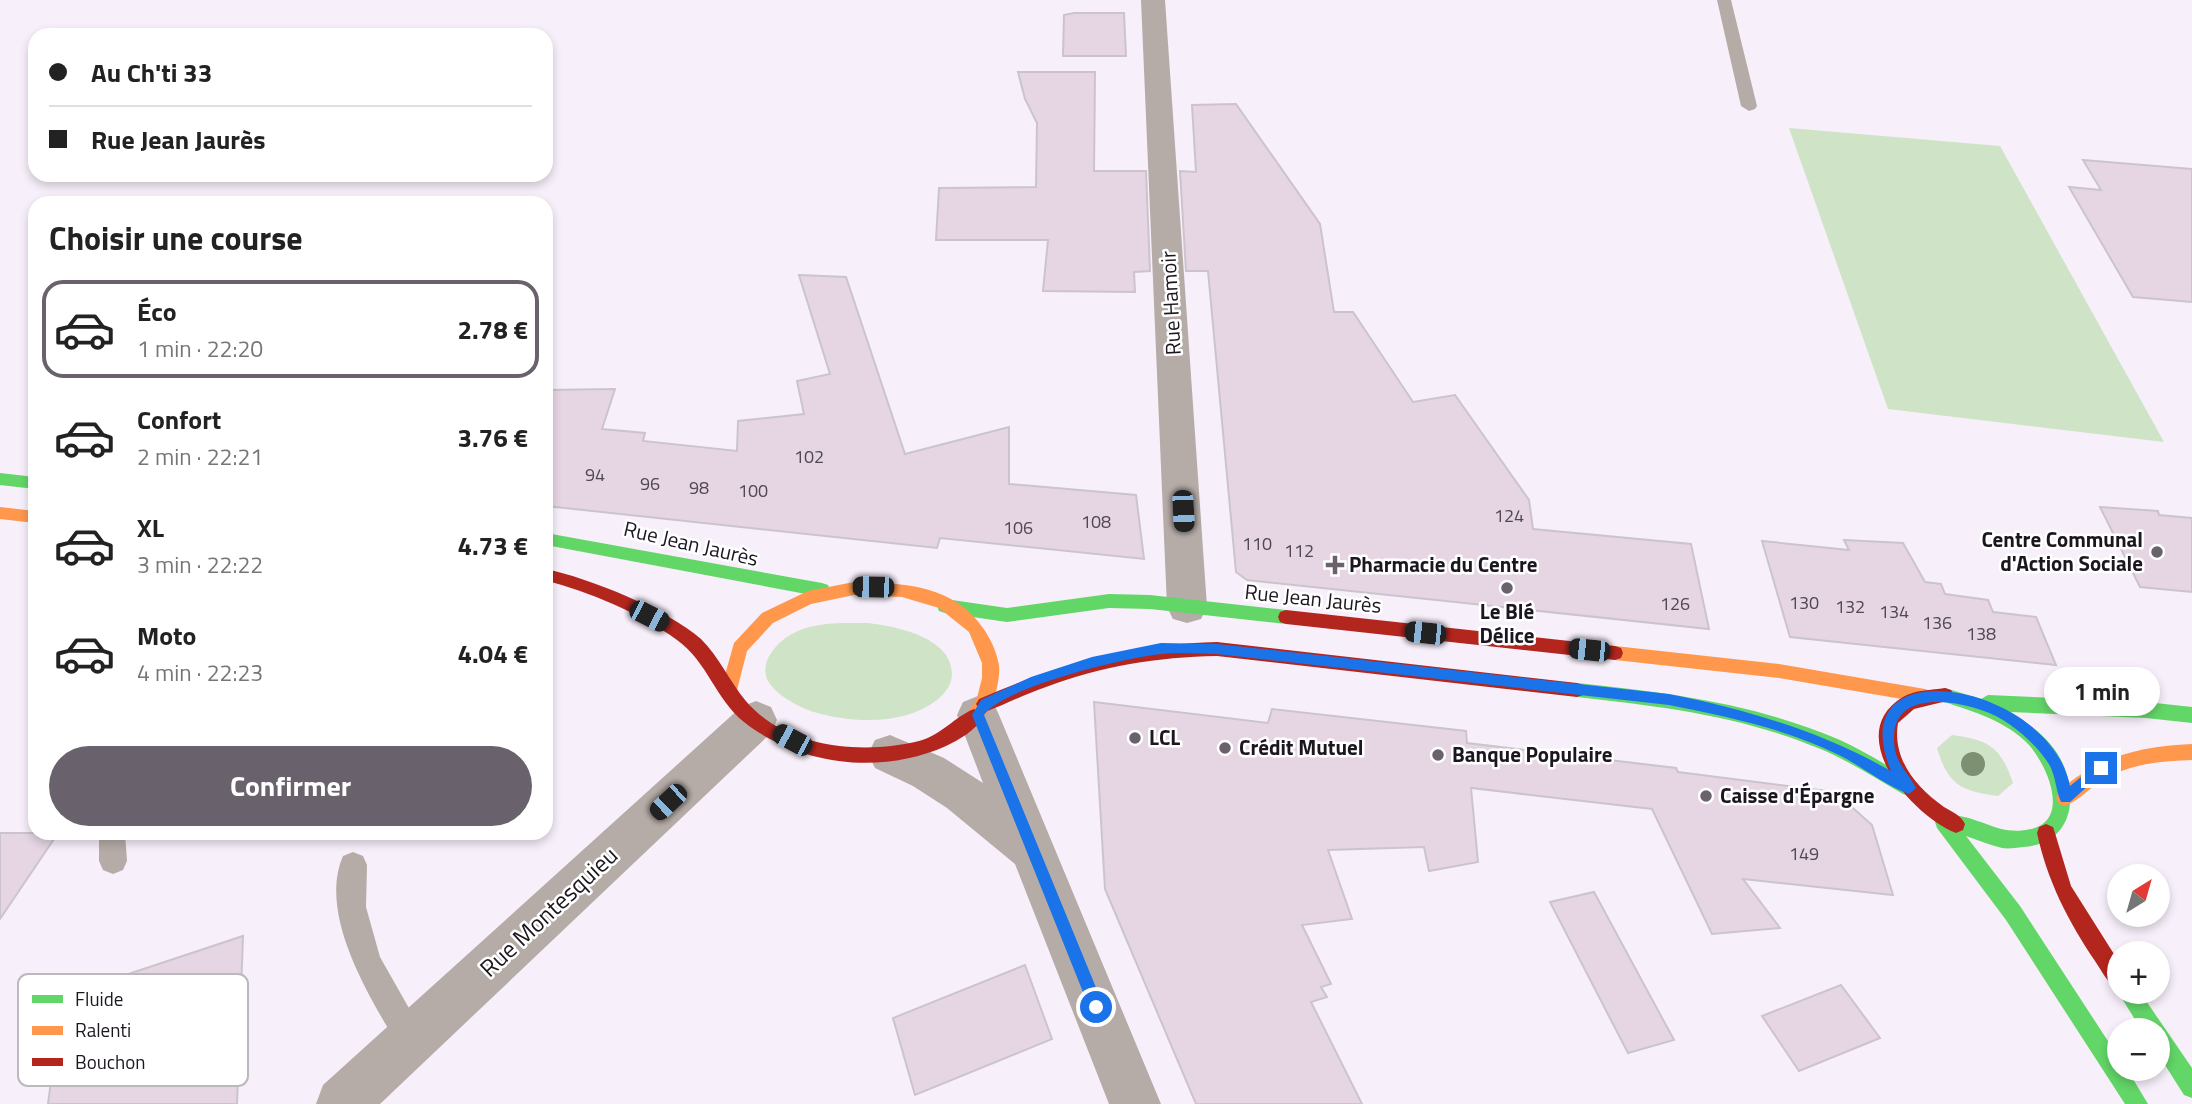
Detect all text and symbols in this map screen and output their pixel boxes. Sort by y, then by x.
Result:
text: Au Ch'ti 33 [91,53,212,92]
text: Rue Jean Jaurès [91,120,266,159]
text: Choisir une course [49,214,303,262]
street label: Rue Hamoir [1151,250,1189,356]
text: Éco [137,292,177,331]
icon: car [53,298,116,361]
text: 2.78 € [457,310,528,349]
text: 1 min · 22:20 [137,331,263,366]
text: Confort [137,400,221,439]
icon: car [53,406,116,469]
text: 3.76 € [457,418,528,457]
text: 2 min · 22:21 [137,439,263,474]
house number: 102 [794,443,824,470]
house number: 94 [585,461,605,488]
house number: 96 [640,470,660,497]
house number: 98 [689,474,709,501]
house number: 100 [738,477,768,504]
car [1172,489,1195,533]
house number: 124 [1494,502,1524,529]
text: XL [137,508,164,547]
house number: 108 [1081,508,1111,535]
street label: Rue Jean Jaurès [621,512,762,574]
icon: car [53,514,116,577]
house number: 106 [1003,514,1033,541]
place label: Centre Communal d'Action Sociale [1981,523,2143,579]
text: 4.73 € [457,526,528,565]
house number: 110 [1242,530,1272,557]
house number: 112 [1284,537,1314,564]
marker: Centre Communal d'Action Sociale [2149,544,2165,560]
text: 3 min · 22:22 [137,547,263,582]
place label: Pharmacie du Centre [1349,548,1537,580]
marker: Pharmacie du Centre [1327,557,1343,573]
street label: Rue Jean Jaurès [1243,575,1383,621]
car [852,576,895,598]
marker: Le Blé Délice [1499,580,1515,596]
house number: 130 [1789,589,1819,616]
house number: 126 [1660,590,1690,617]
house number: 132 [1835,593,1865,620]
place label: Le Blé Délice [1479,595,1535,651]
car [626,597,673,635]
house number: 134 [1879,598,1909,625]
house number: 136 [1922,609,1952,636]
text: Moto [137,616,196,655]
car [1404,620,1447,646]
house number: 138 [1966,620,1996,647]
icon: car [53,622,116,685]
text: 4.04 € [457,634,528,673]
car [1568,637,1611,663]
text: 4 min · 22:23 [137,655,263,690]
callout: 1 min [2043,666,2159,716]
text: 1 min [2074,674,2130,709]
car [769,721,816,759]
place label: LCL [1149,721,1180,753]
marker: LCL [1127,730,1143,746]
place label: Crédit Mutuel [1239,731,1363,763]
place label: Banque Populaire [1452,738,1612,770]
marker: Crédit Mutuel [1217,740,1233,756]
button: Confirmer [49,746,532,826]
marker: Banque Populaire [1430,747,1446,763]
route end [2085,752,2117,784]
place label: Caisse d'Épargne [1720,779,1874,811]
car [646,780,691,824]
marker: Caisse d'Épargne [1698,788,1714,804]
street label: Rue Montesquieu [471,838,626,985]
house number: 149 [1789,840,1819,867]
north arrow [2107,864,2170,928]
map controls [2107,864,2170,1081]
button: + [2107,941,2170,1004]
legend [18,974,248,1086]
text: Fluide [75,984,123,1013]
route start [1080,991,1112,1023]
text: Ralenti [75,1015,131,1044]
button: − [2107,1018,2170,1081]
text: Bouchon [75,1047,146,1076]

